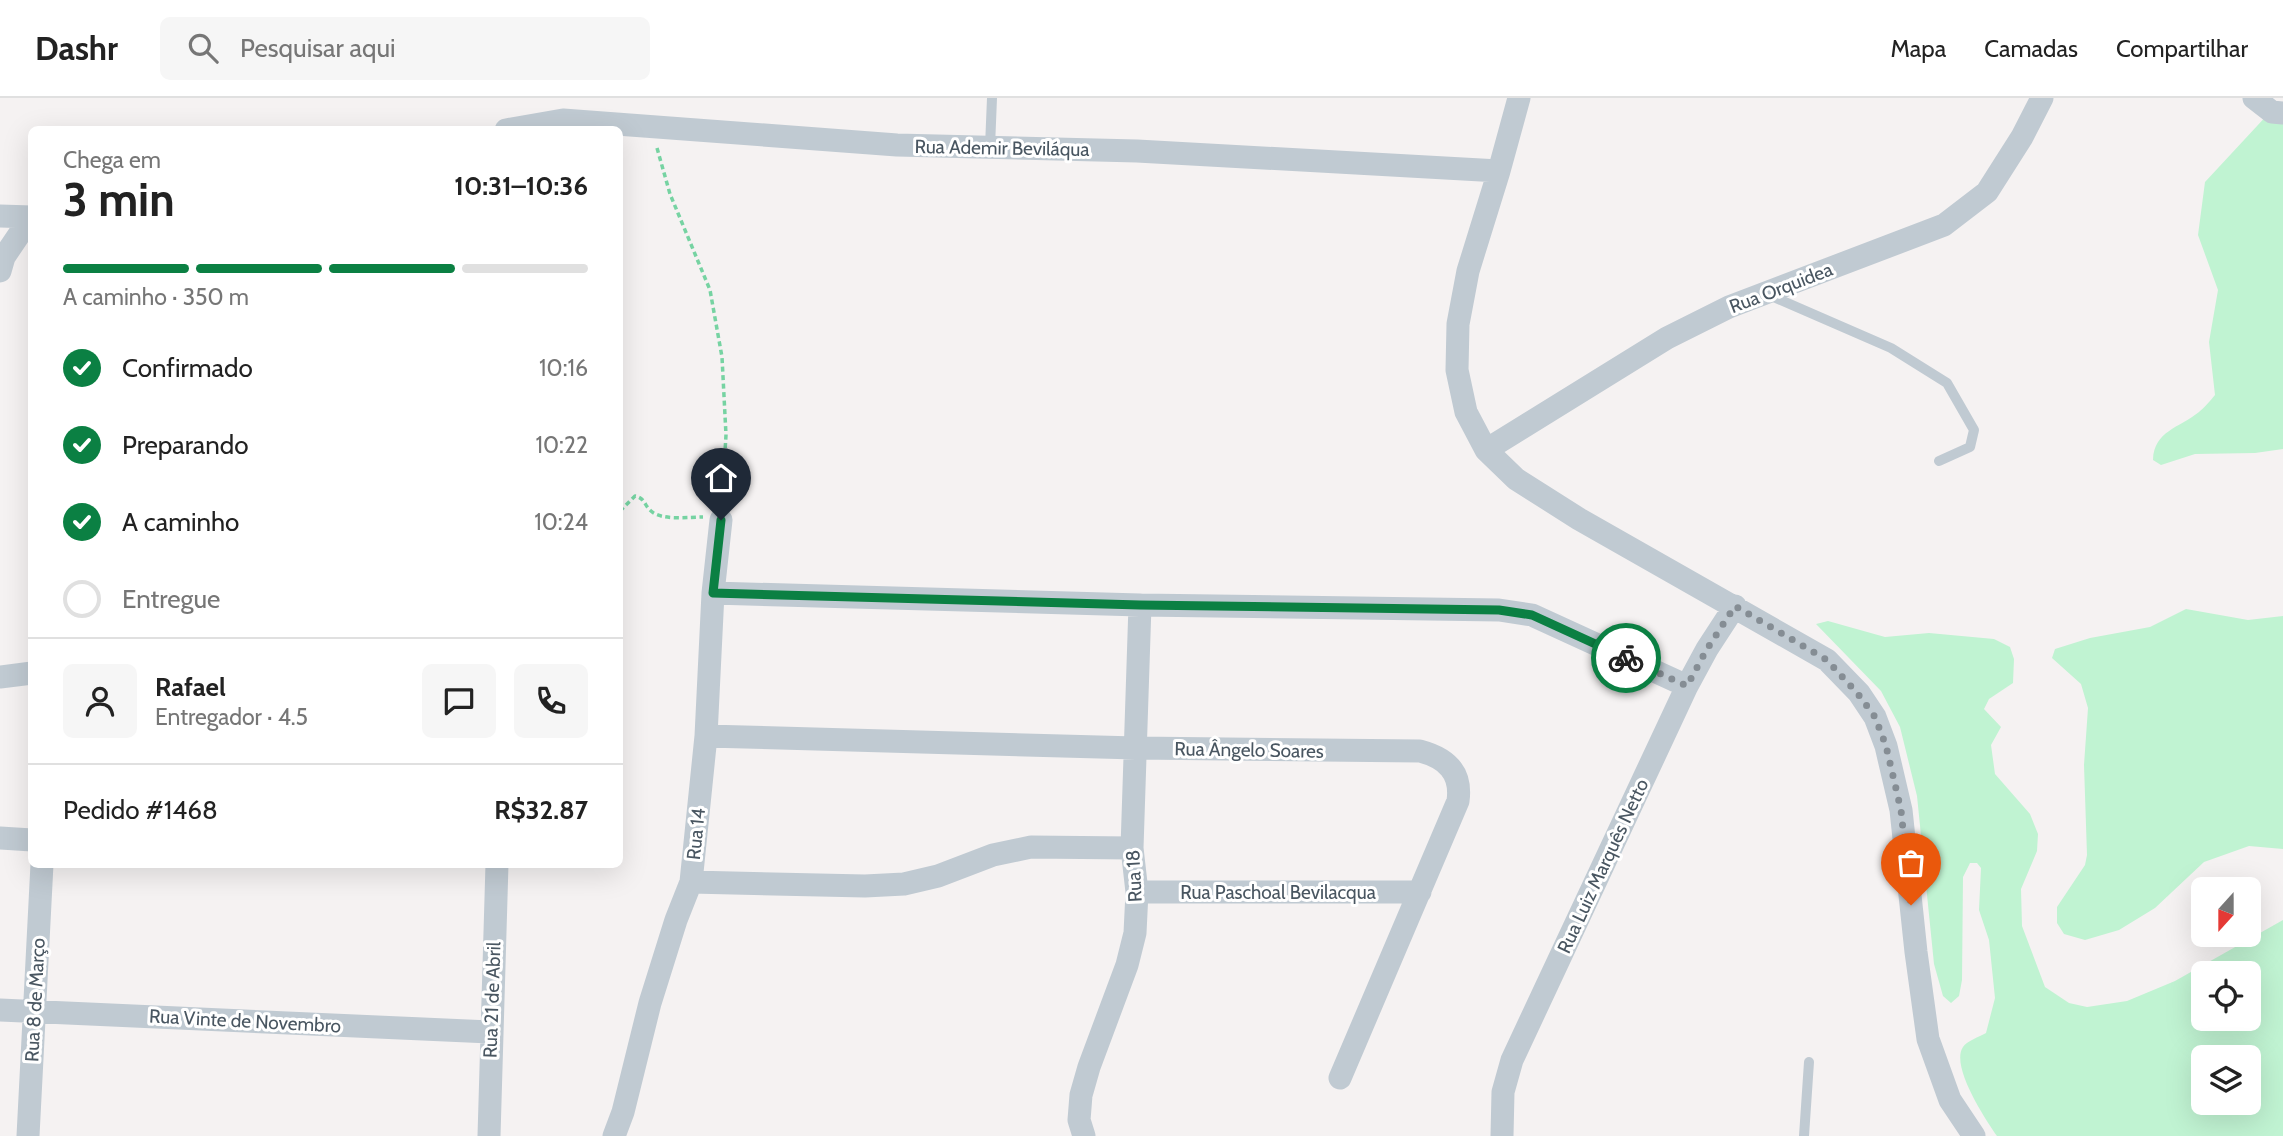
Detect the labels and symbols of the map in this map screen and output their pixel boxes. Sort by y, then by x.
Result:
street label: Rua Ademir Beviláqua [914,135,1090,161]
street label: Rua Orquidea [1726,258,1836,318]
pin [691,448,751,520]
courier [1591,623,1661,693]
street label: Rua Ângelo Soares [1174,736,1324,763]
street label: Rua Luiz Marquês Netto [1552,775,1654,957]
street label: Rua 14 [682,807,710,861]
pin [1881,833,1941,905]
street label: Rua 18 [1121,849,1147,903]
north arrow [2191,877,2261,947]
street label: Rua Paschoal Bevilacqua [1180,881,1376,904]
street label: Rua 8 de Março [20,937,50,1063]
street label: Rua 21 de Abril [478,941,506,1059]
street label: Rua Vinte de Novembro [148,1004,342,1038]

